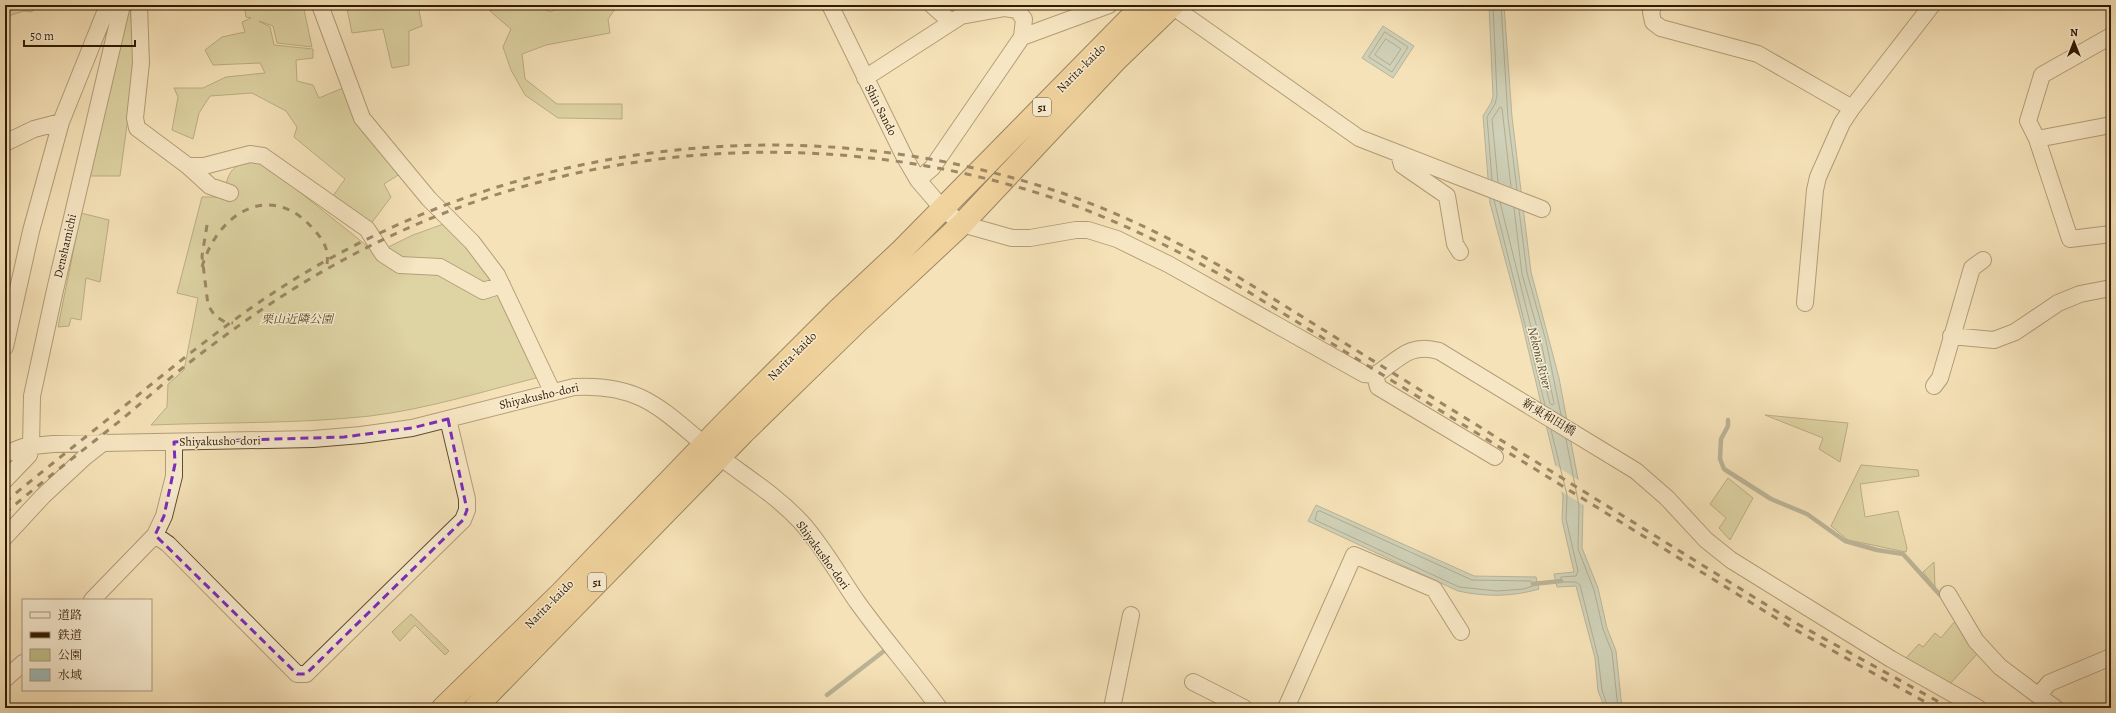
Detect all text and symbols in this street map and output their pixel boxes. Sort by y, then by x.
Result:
scale bar [24,22,135,48]
north arrow [2054,22,2094,62]
text: N [2070,25,2078,40]
text: 50 m [30,28,54,44]
street label: Narita-kaido [1053,40,1109,96]
street label: Shin Sando [861,82,901,138]
road number: 51 [1033,98,1051,116]
street label: Denshamichi [50,212,80,280]
park label: 栗山近隣公園 [261,311,335,327]
water label: Nekona River [1524,325,1556,392]
street label: Narita-kaido [764,328,820,384]
street label: Shiyakusho-dori [498,379,580,413]
street label: 新東和田橋 [1519,395,1579,439]
street label: Shiyakusho-dori [179,432,261,450]
street label: Shiyakusho-dori [793,517,853,593]
road number: 51 [588,573,606,591]
street label: Narita-kaido [521,576,577,632]
legend [22,599,152,691]
text: 道路 [58,607,82,623]
text: 鉄道 [57,627,82,643]
text: 公園 [58,647,82,663]
text: 水域 [58,667,82,683]

